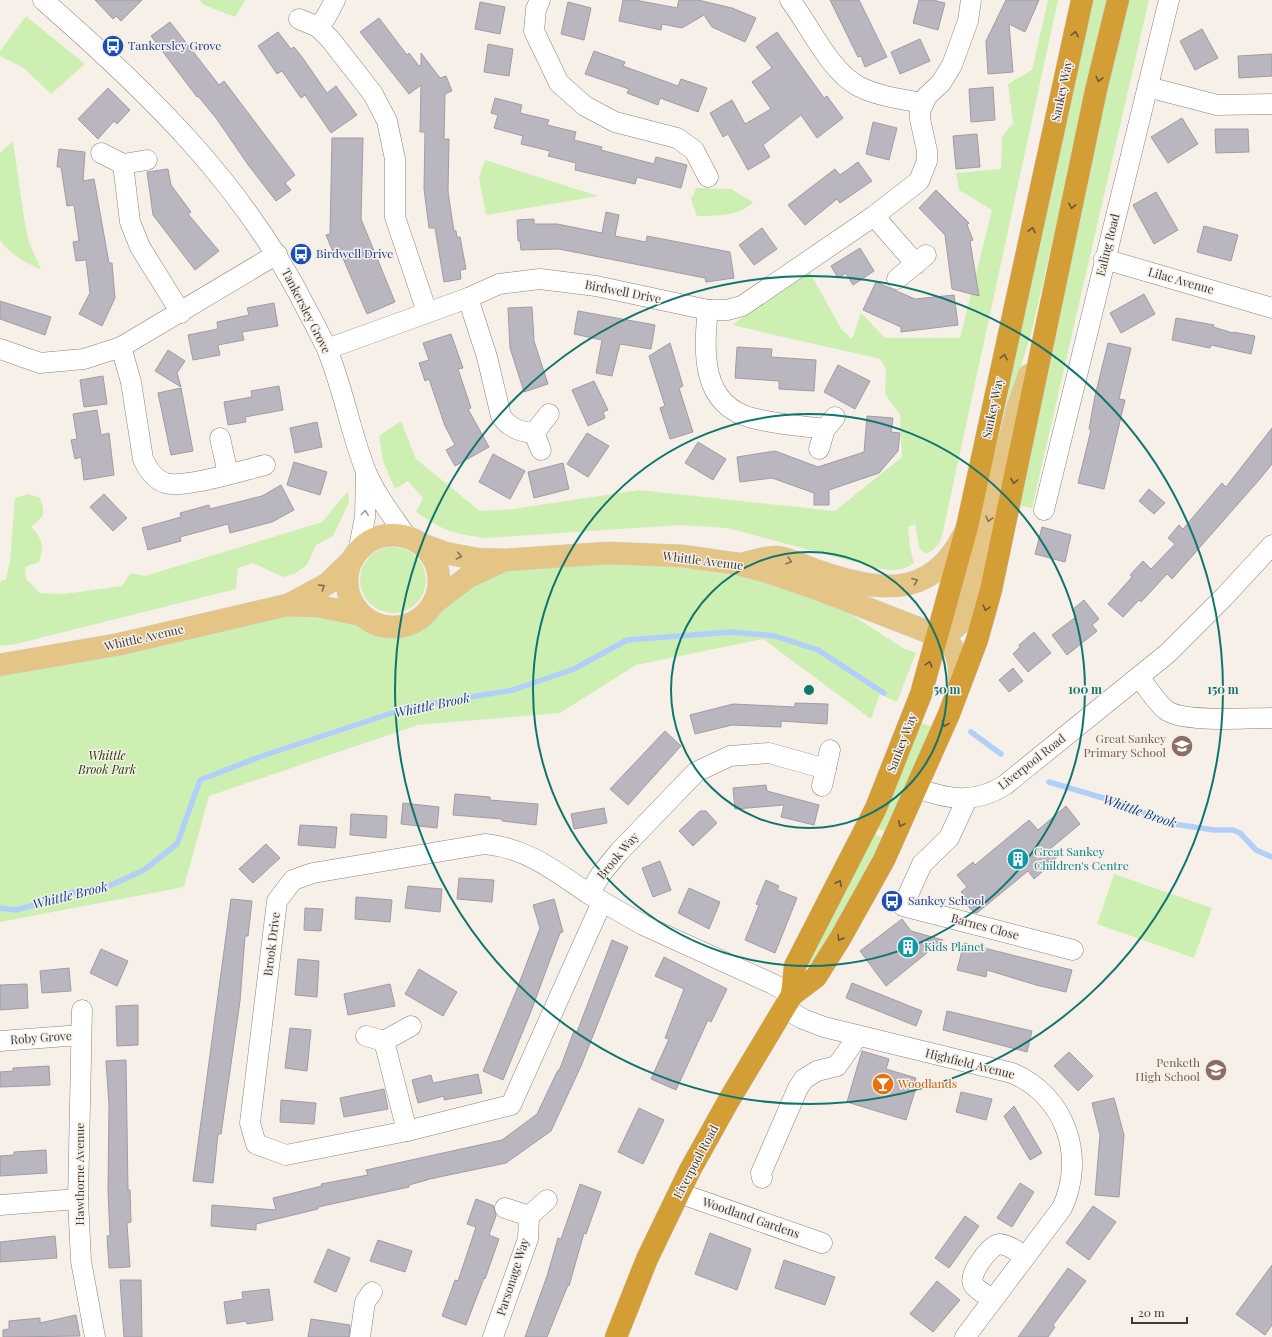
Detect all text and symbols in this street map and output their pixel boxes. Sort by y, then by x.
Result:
one-way arrow [1070,31,1078,37]
bus stop icon: Tankersley Grove [100,33,126,59]
place label: Tankersley Grove [128,37,221,53]
street label: Sankey Way [1047,59,1075,123]
one-way arrow [1095,75,1104,82]
one-way arrow [1068,203,1076,209]
street label: Ealing Road [1092,212,1123,278]
one-way arrow [1027,227,1035,233]
bus stop icon: Birdwell Drive [288,241,314,267]
place label: Birdwell Drive [316,245,393,261]
street label: Lilac Avenue [1146,263,1216,297]
street label: Tankersley Grove [279,265,335,356]
street label: Birdwell Drive [584,276,663,306]
one-way arrow [1000,354,1008,360]
street label: Sankey Way [978,376,1006,440]
one-way arrow [1010,478,1018,484]
one-way arrow [360,510,369,516]
one-way arrow [985,515,994,522]
street label: Whittle Avenue [661,547,744,573]
one-way arrow [456,551,462,559]
one-way arrow [786,556,793,565]
one-way arrow [911,578,918,586]
one-way arrow [318,585,325,592]
one-way arrow [982,604,991,611]
street label: Whittle Avenue [102,620,185,654]
one-way arrow [924,661,933,668]
text: 50 m [934,681,961,697]
text: 100 m [1068,681,1102,697]
text: 150 m [1207,681,1239,697]
centre of rings [802,683,816,697]
water label: Whittle Brook [393,688,471,721]
street label: Sankey Way [882,711,920,775]
one-way arrow [942,719,950,727]
street label: Liverpool Road [994,730,1068,793]
place label: Great Sankey Primary School [1084,730,1167,760]
school or university icon: Great Sankey Primary School [1169,733,1195,759]
park label: Whittle Brook Park [77,747,136,777]
water label: Whittle Brook [1101,790,1179,831]
one-way arrow [898,819,906,827]
street label: Brook Way [593,828,642,882]
place label: Great Sankey Children's Centre [1034,843,1129,873]
building icon: Great Sankey Children's Centre [1005,846,1031,872]
water label: Whittle Brook [31,877,109,912]
one-way arrow [834,879,842,887]
bus stop icon: Sankey School [879,888,905,914]
place label: Sankey School [908,892,985,908]
street label: Barnes Close [949,909,1021,943]
street label: Brook Drive [259,911,283,977]
one-way arrow [837,934,845,941]
building icon: Kids Planet [895,934,921,960]
place label: Kids Planet [924,938,985,954]
street label: Roby Grove [10,1027,72,1047]
street label: Highfield Avenue [924,1044,1017,1082]
place label: Penketh High School [1135,1054,1201,1084]
school or university icon: Penketh High School [1203,1057,1229,1083]
bar icon: Woodlands [870,1071,896,1097]
place label: Woodlands [897,1075,957,1091]
street label: Liverpool Road [669,1122,721,1201]
street label: Hawthorne Avenue [71,1123,87,1225]
street label: Woodland Gardens [700,1193,802,1241]
street label: Parsonage Way [492,1236,532,1317]
scale bar [1132,1299,1187,1325]
text: 20 m [1138,1304,1165,1320]

